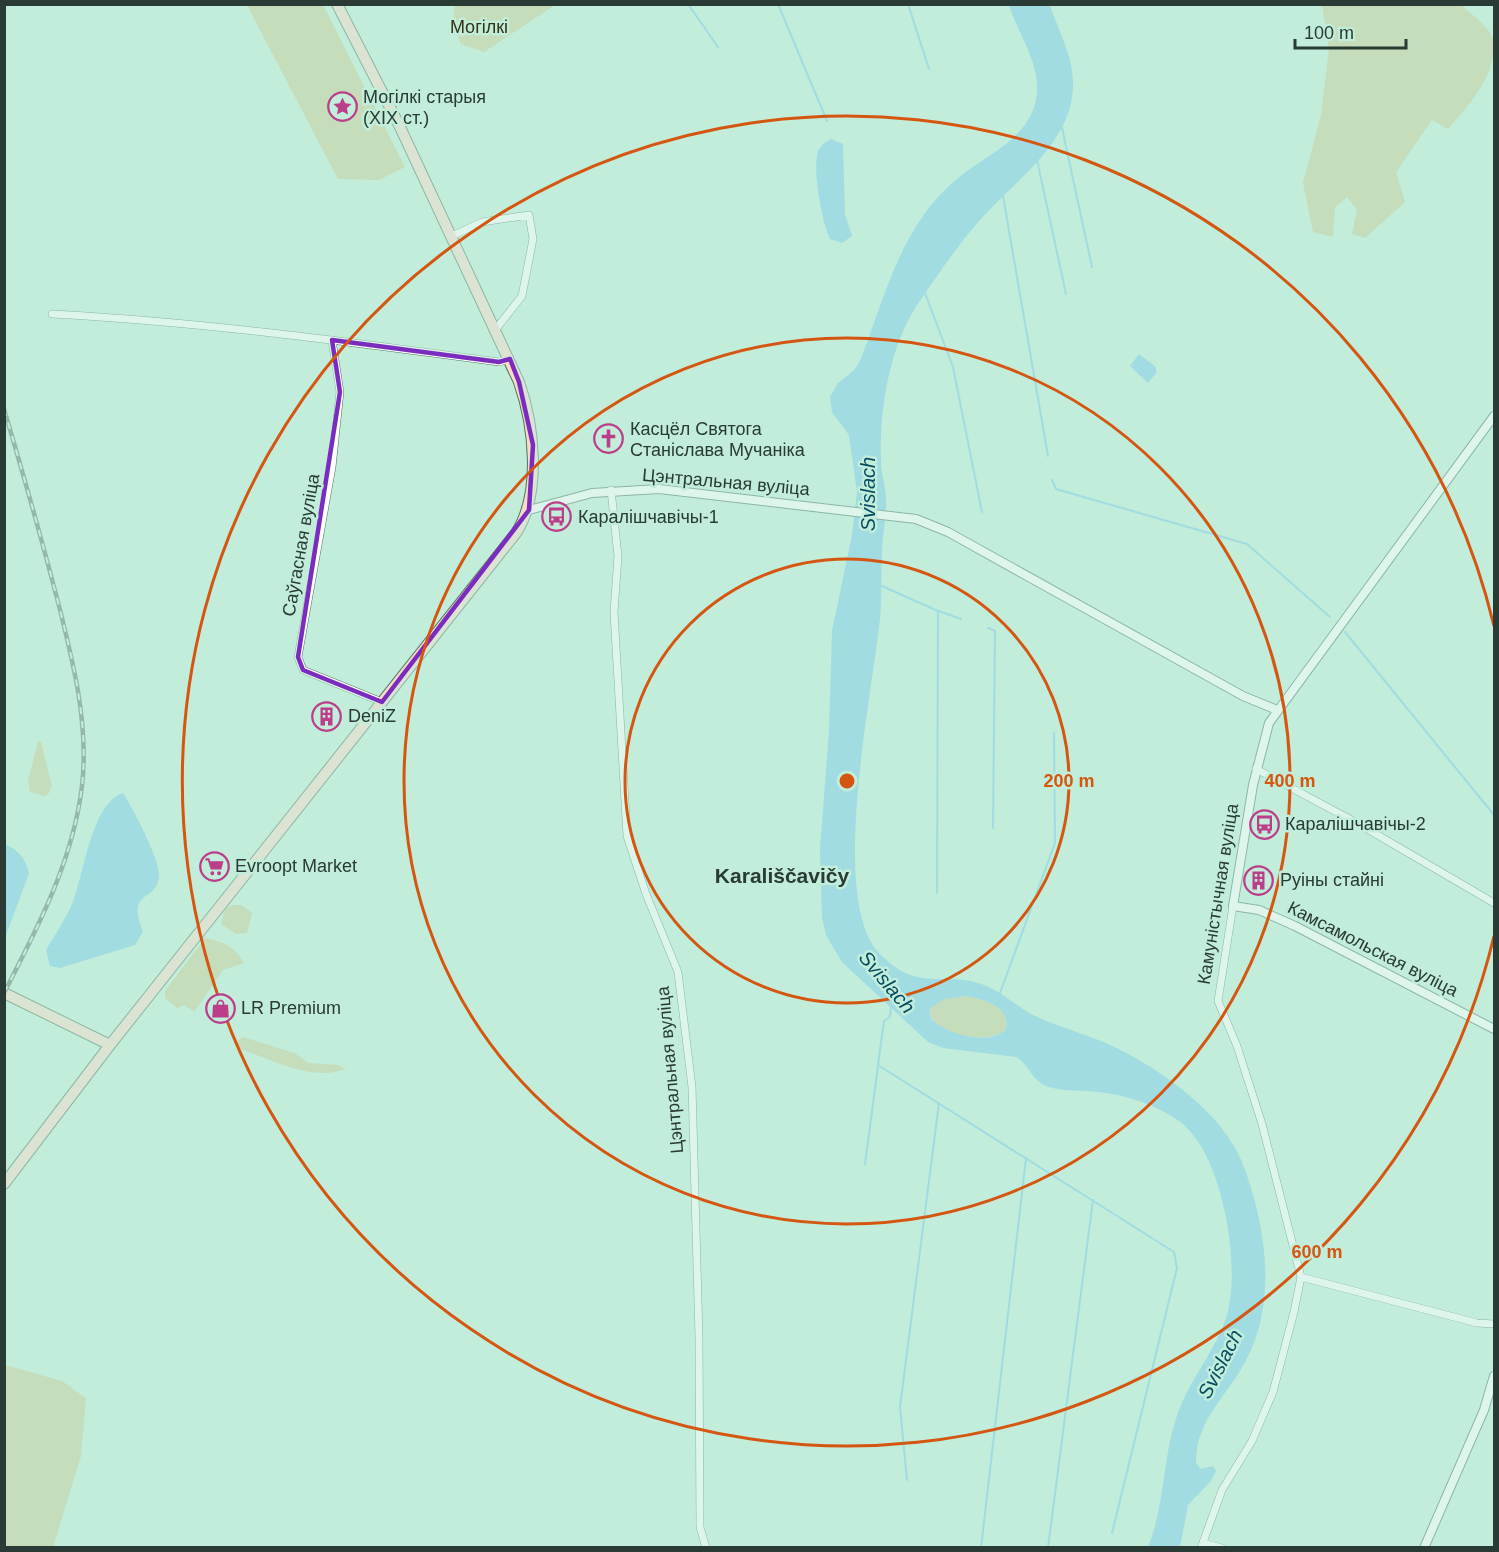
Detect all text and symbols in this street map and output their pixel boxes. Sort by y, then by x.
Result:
scale bar [1295,12,1406,50]
park label: Могілкі [450,17,508,37]
text: 100 m [1304,23,1354,43]
place label: Могілкі старыя (XIX ст.) [363,87,486,128]
place icon: Могілкі старыя (XIX ст.) [326,91,358,123]
place label: Касцёл Святога Станіслава Мучаніка [630,419,806,460]
church icon: Касцёл Святога Станіслава Мучаніка [593,423,625,455]
water label: Svislach [857,457,879,531]
street label: Цэнтральная вуліца [642,465,811,499]
street label: Саўгасная вуліца [279,471,324,618]
bus stop icon: Каралішчавічы-1 [541,501,573,533]
place label: Каралішчавічы-1 [578,507,719,527]
building icon: DeniZ [311,700,343,732]
place label: DeniZ [348,706,396,726]
centre of rings [837,771,857,791]
text: 200 m [1043,771,1095,791]
text: 400 m [1264,771,1316,791]
street label: Камуністычная вуліца [1194,801,1242,986]
bus stop icon: Каралішчавічы-2 [1248,808,1280,840]
place label: Каралішчавічы-2 [1285,814,1426,834]
supermarket icon: Evroopt Market [198,850,230,882]
place label: Evroopt Market [235,856,357,876]
district label: Karališčavičy [715,864,849,887]
building icon: Руіны стайні [1243,864,1275,896]
place label: Руіны стайні [1280,870,1384,890]
street label: Камсамольская вуліца [1285,897,1462,1001]
water label: Svislach [855,946,919,1018]
street label: Цэнтральная вуліца [653,985,687,1154]
shop icon: LR Premium [204,992,236,1024]
place label: LR Premium [241,998,341,1018]
text: 600 m [1291,1242,1343,1262]
water label: Svislach [1193,1326,1247,1402]

